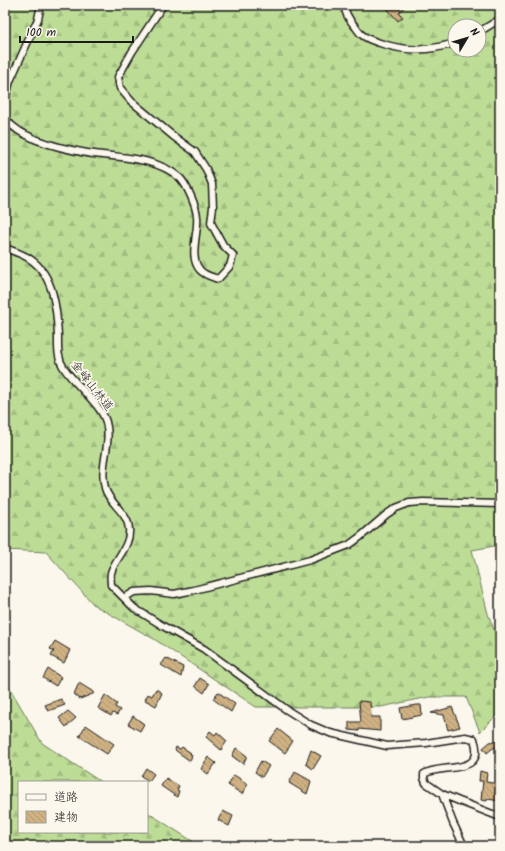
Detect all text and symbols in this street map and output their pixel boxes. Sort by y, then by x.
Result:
scale bar [20,18,133,44]
north arrow [447,18,487,58]
text: 100 m [26,23,57,42]
text: N [465,24,483,41]
street label: 金峰山林道 [66,357,118,415]
legend [18,781,148,833]
text: 道路 [54,788,78,807]
text: 建物 [54,808,78,827]

